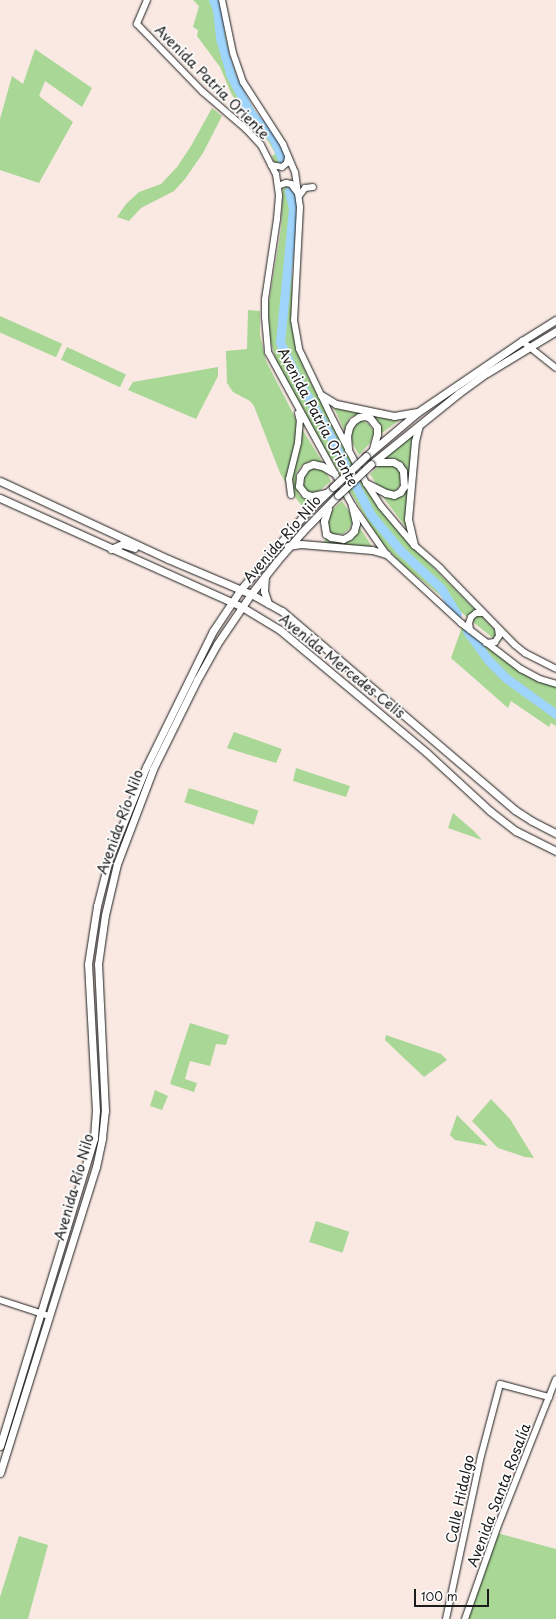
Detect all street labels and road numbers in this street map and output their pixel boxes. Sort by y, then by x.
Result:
street label: Avenida Patria Oriente [152,22,272,142]
street label: Avenida Patria Oriente [275,345,361,489]
street label: Avenida Río Nilo [239,492,325,586]
street label: Avenida Mercedes Celis [275,610,409,722]
street label: Avenida Río Nilo [93,767,147,877]
street label: Avenida Río Nilo [51,1131,97,1243]
street label: Avenida Santa Rosalía [464,1421,534,1569]
street label: Calle Hidalgo [442,1453,478,1545]

